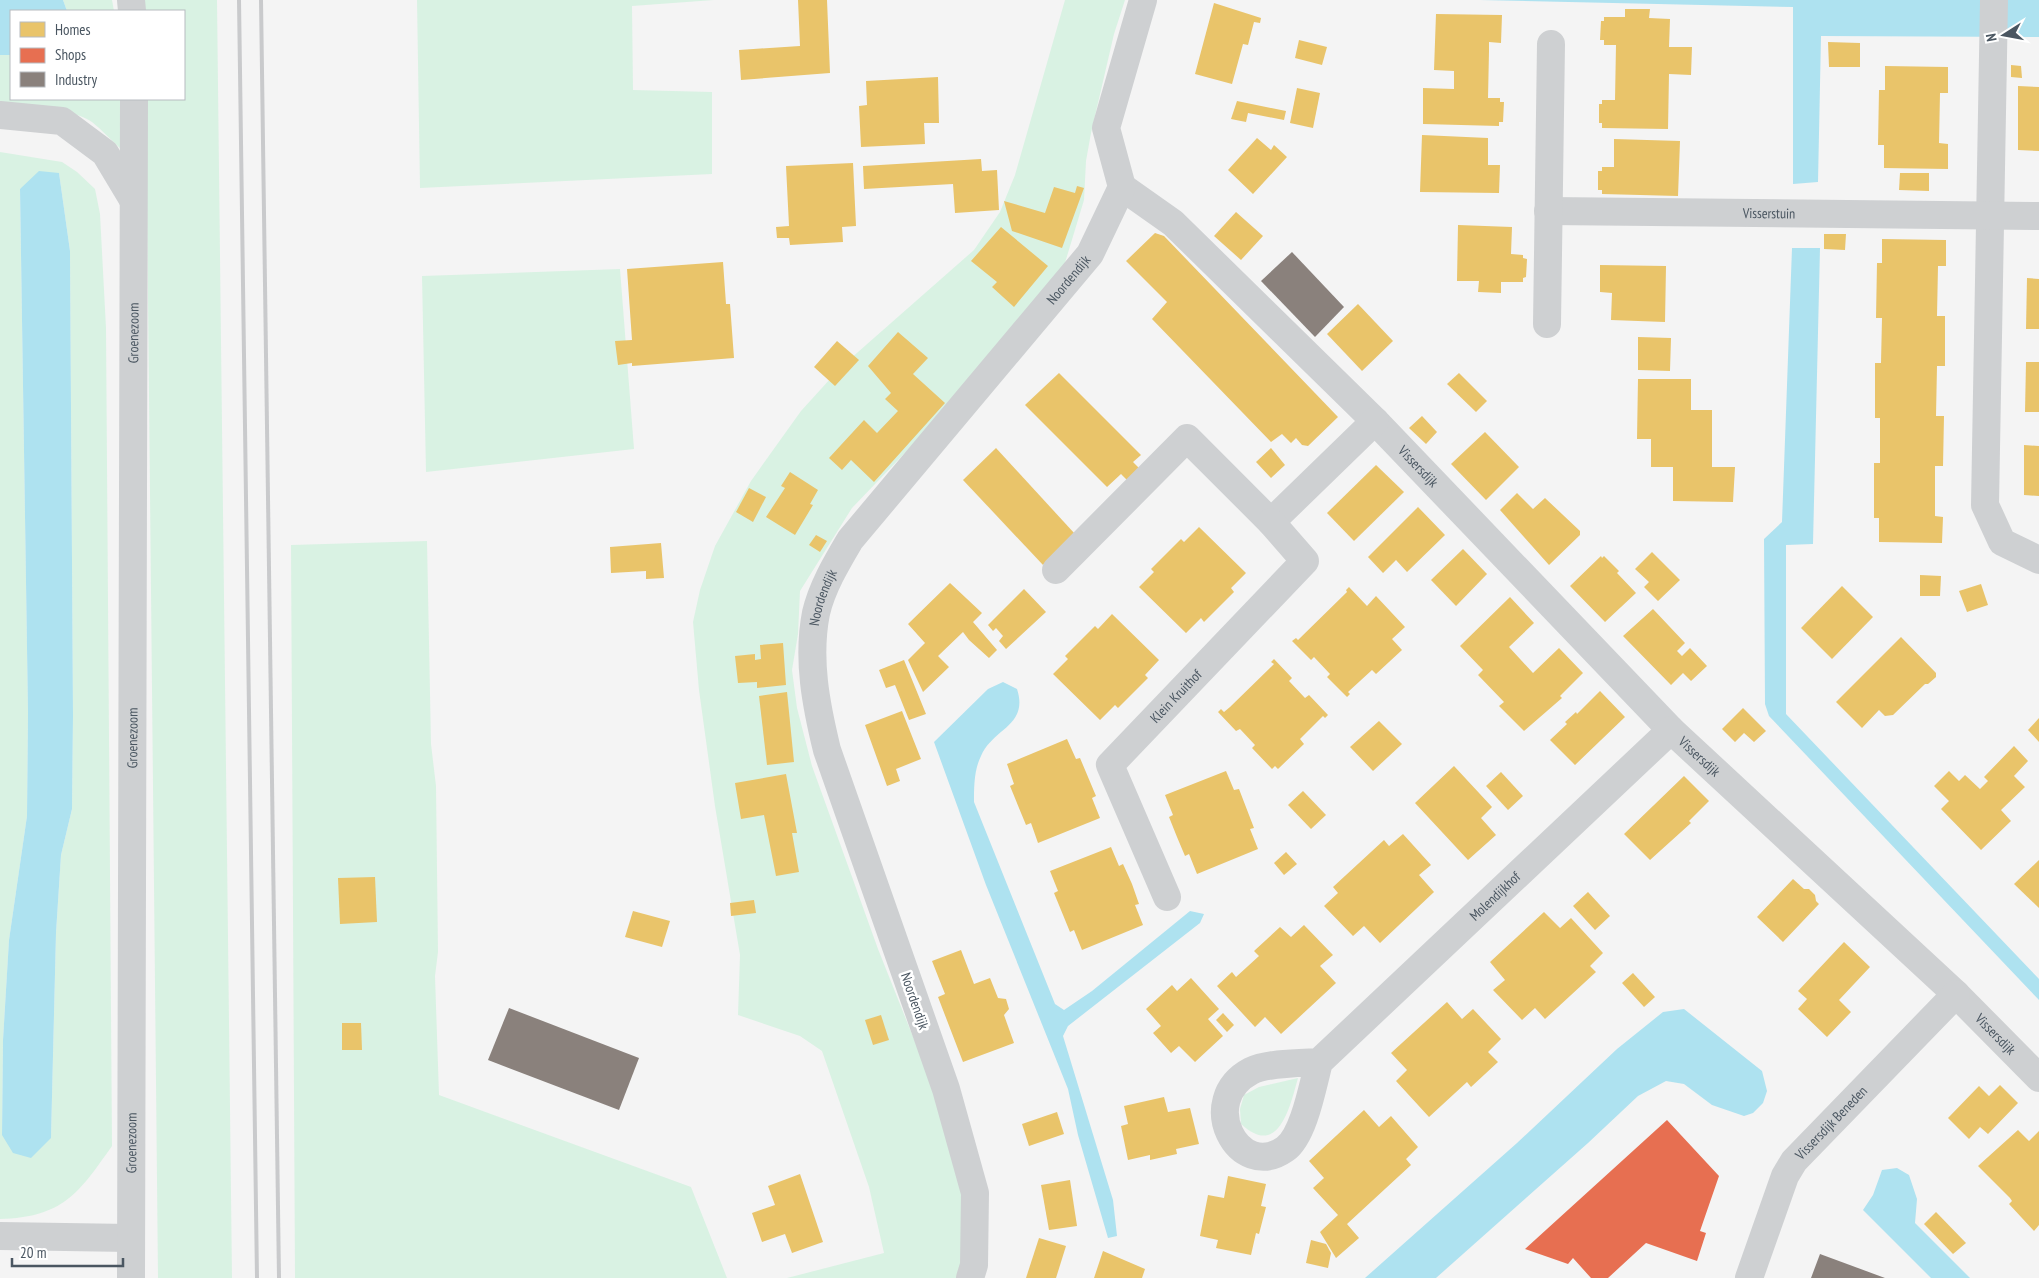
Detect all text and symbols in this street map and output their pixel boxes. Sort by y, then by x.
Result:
legend [10,10,185,100]
north arrow [1979,10,2029,60]
text: Homes [55,20,91,39]
text: N [1982,32,2001,43]
text: Shops [55,45,86,64]
text: Industry [55,70,97,89]
street label: Visserstuin [1742,204,1795,223]
street label: Noordendijk [1043,251,1095,308]
street label: Groenezoom [124,303,142,363]
street label: Vissersdijk [1394,441,1443,491]
street label: Noordendijk [805,566,841,627]
street label: Klein Kruithof [1146,665,1206,727]
street label: Groenezoom [123,708,141,768]
street label: Vissersdijk [1674,732,1725,781]
street label: Molendijkhof [1466,868,1524,925]
street label: Noordendijk [897,970,933,1032]
street label: Vissersdijk [1971,1009,2020,1059]
street label: Vissersdijk Beneden [1791,1082,1871,1164]
street label: Groenezoom [122,1113,140,1173]
scale bar [12,1236,124,1268]
text: 20 m [20,1243,46,1262]

